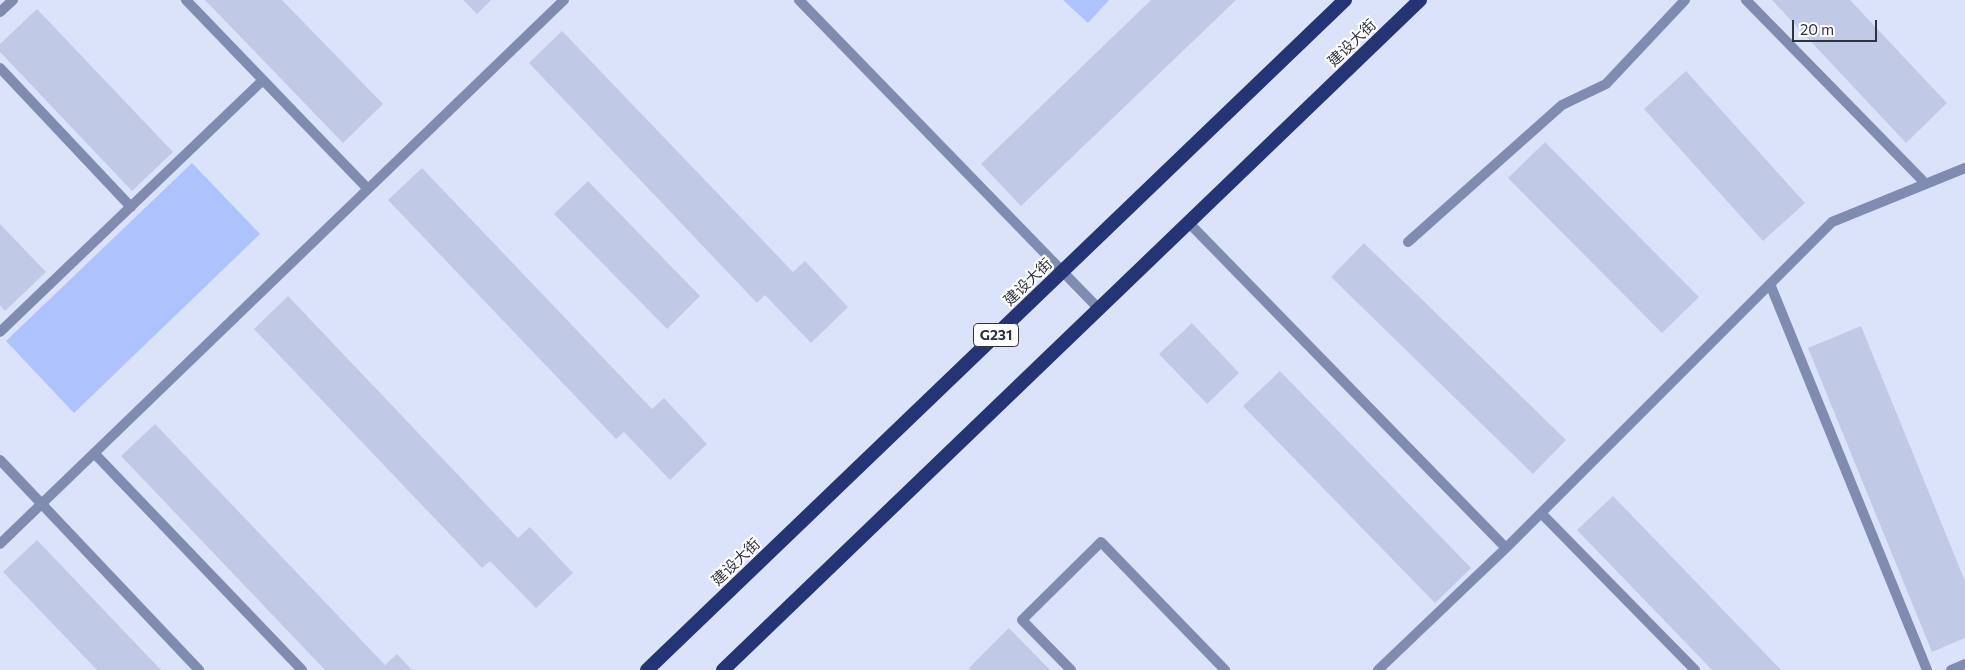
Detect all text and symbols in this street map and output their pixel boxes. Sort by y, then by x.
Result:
scale bar [1795,10,1880,42]
street label: 建设大街 [1324,16,1380,70]
text: 20 m [1800,20,1834,38]
street label: 建设大街 [1000,255,1056,309]
road number: G231 [974,324,1018,346]
street label: 建设大街 [708,535,764,589]

